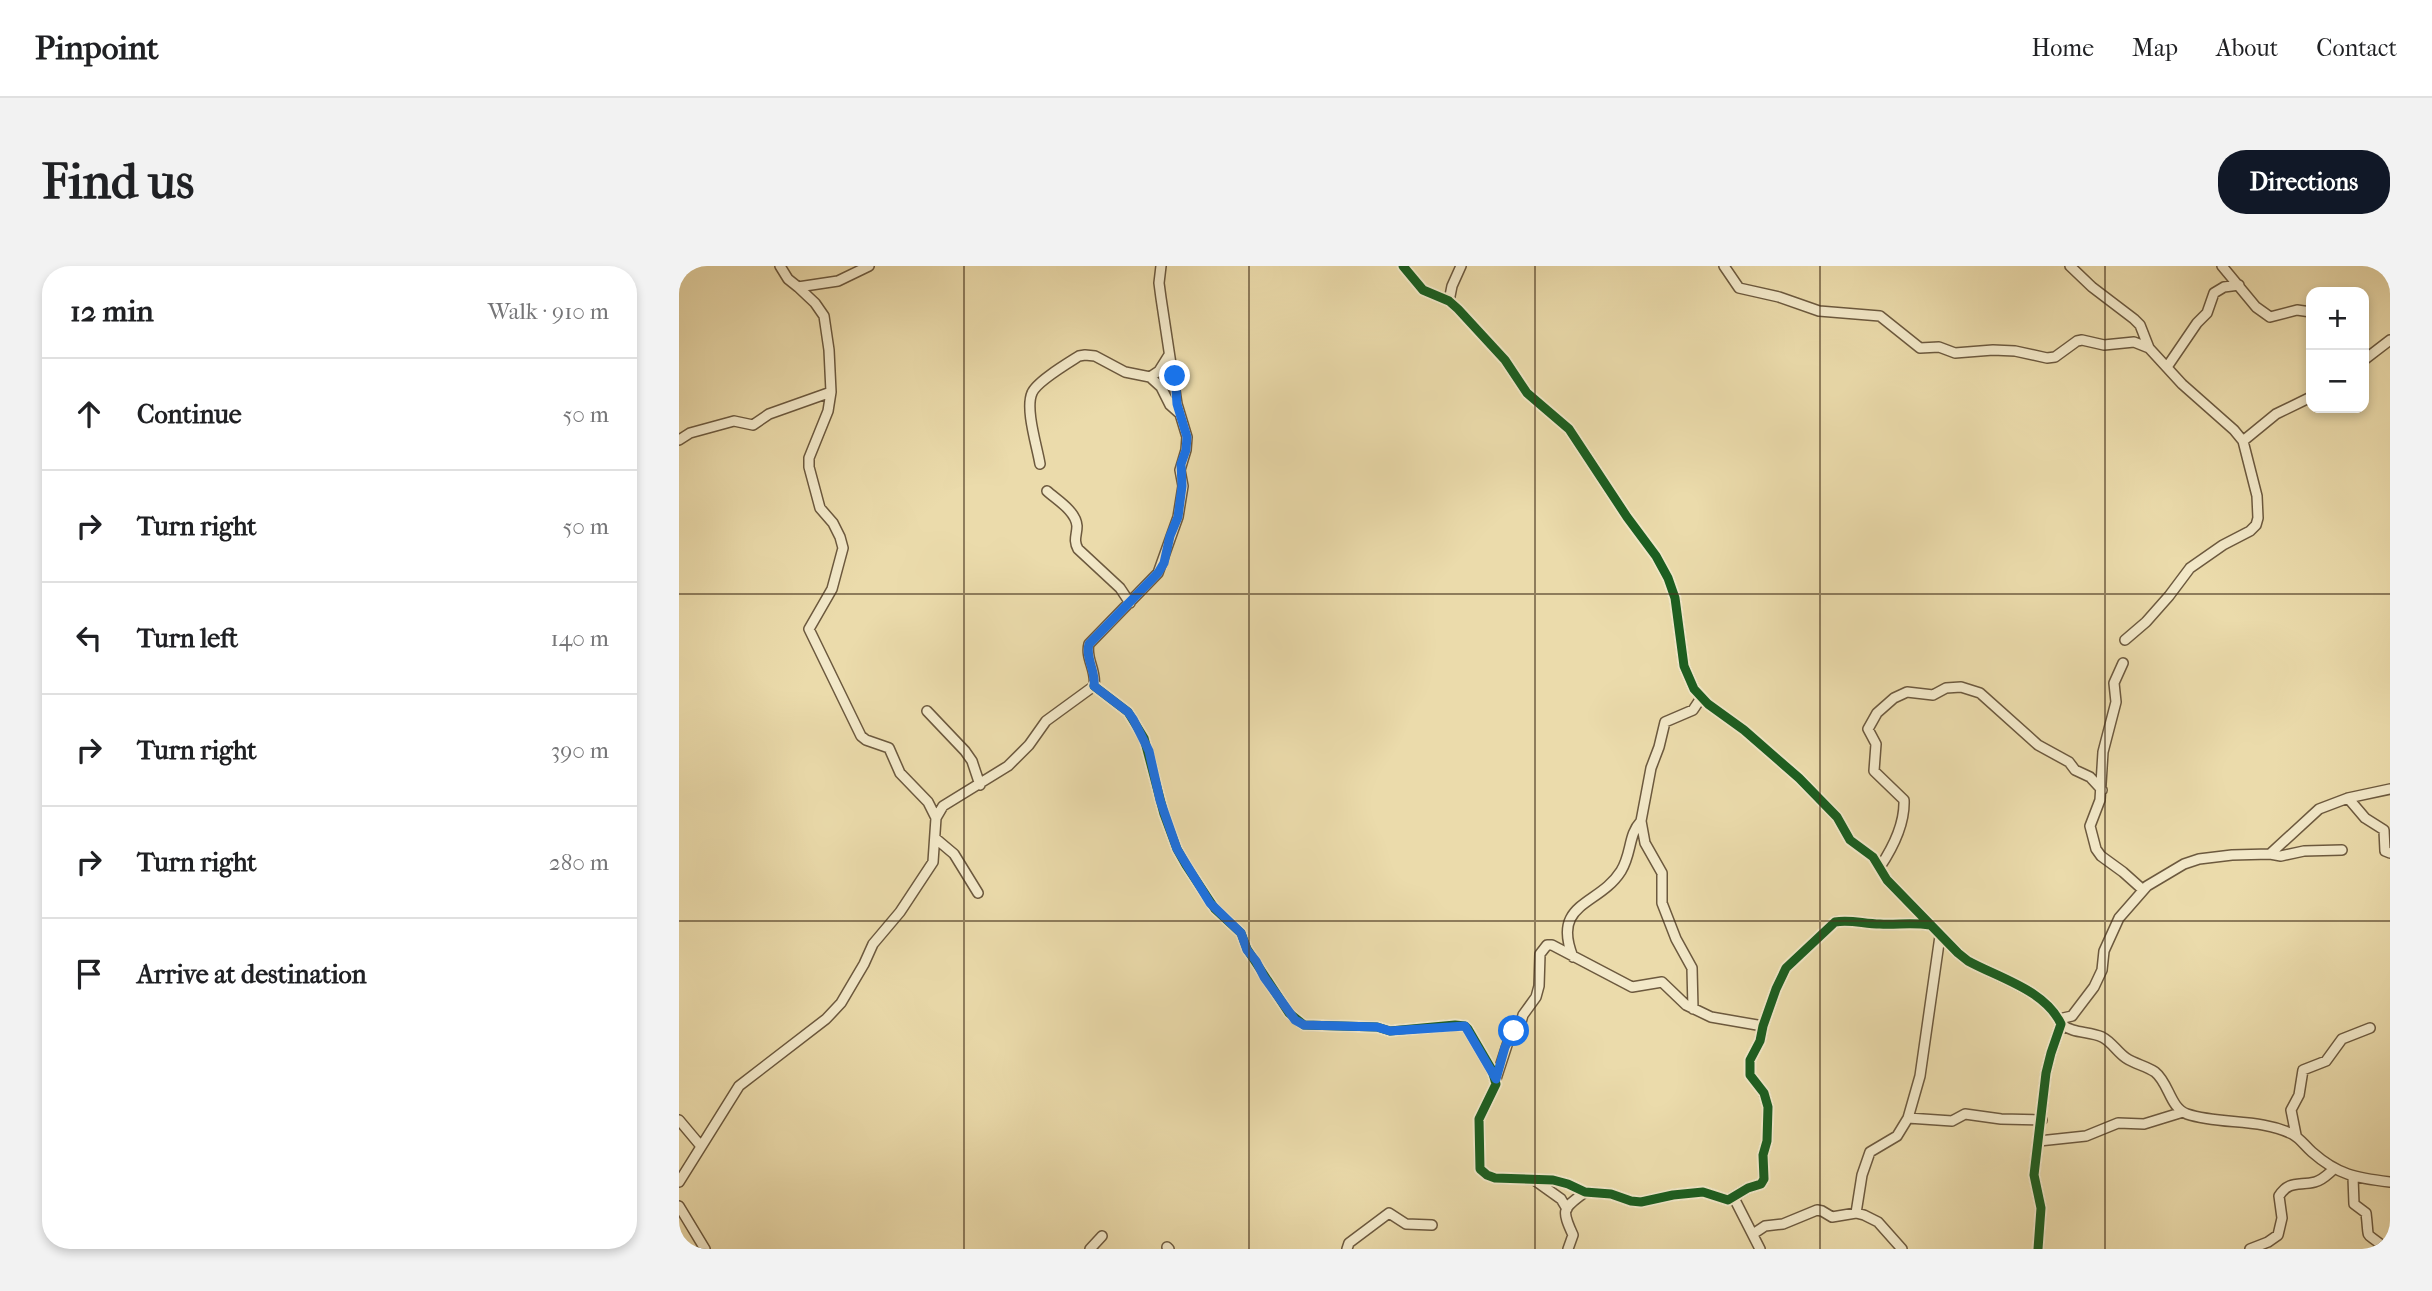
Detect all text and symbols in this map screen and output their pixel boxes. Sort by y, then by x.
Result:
text: Pinpoint [35,29,159,68]
text: Home [2032,34,2094,62]
text: Map [2132,34,2178,62]
text: About [2216,34,2278,62]
text: Contact [2316,34,2397,62]
button: Directions [2218,150,2390,214]
text: Find us [42,153,194,211]
map controls [2306,287,2369,413]
button: + [2306,287,2369,350]
text: 12 min [70,294,154,329]
text: Walk · 910 m [488,298,609,325]
button: − [2306,350,2369,413]
route end [1159,360,1190,391]
icon: ahead [70,395,108,433]
text: Continue [137,399,242,430]
text: 50 m [562,401,609,428]
icon: right [70,507,108,545]
text: Turn right [137,511,257,542]
text: 50 m [562,513,609,540]
icon: left [70,619,108,657]
text: Turn left [137,623,238,654]
text: 140 m [550,625,609,652]
icon: right [70,731,108,769]
text: Turn right [137,735,257,766]
text: 390 m [551,737,609,764]
icon: right [70,843,108,881]
text: Turn right [137,847,257,878]
text: 280 m [549,849,609,876]
icon: arrive [70,955,108,993]
text: Arrive at destination [137,959,367,990]
route start [1498,1015,1529,1046]

